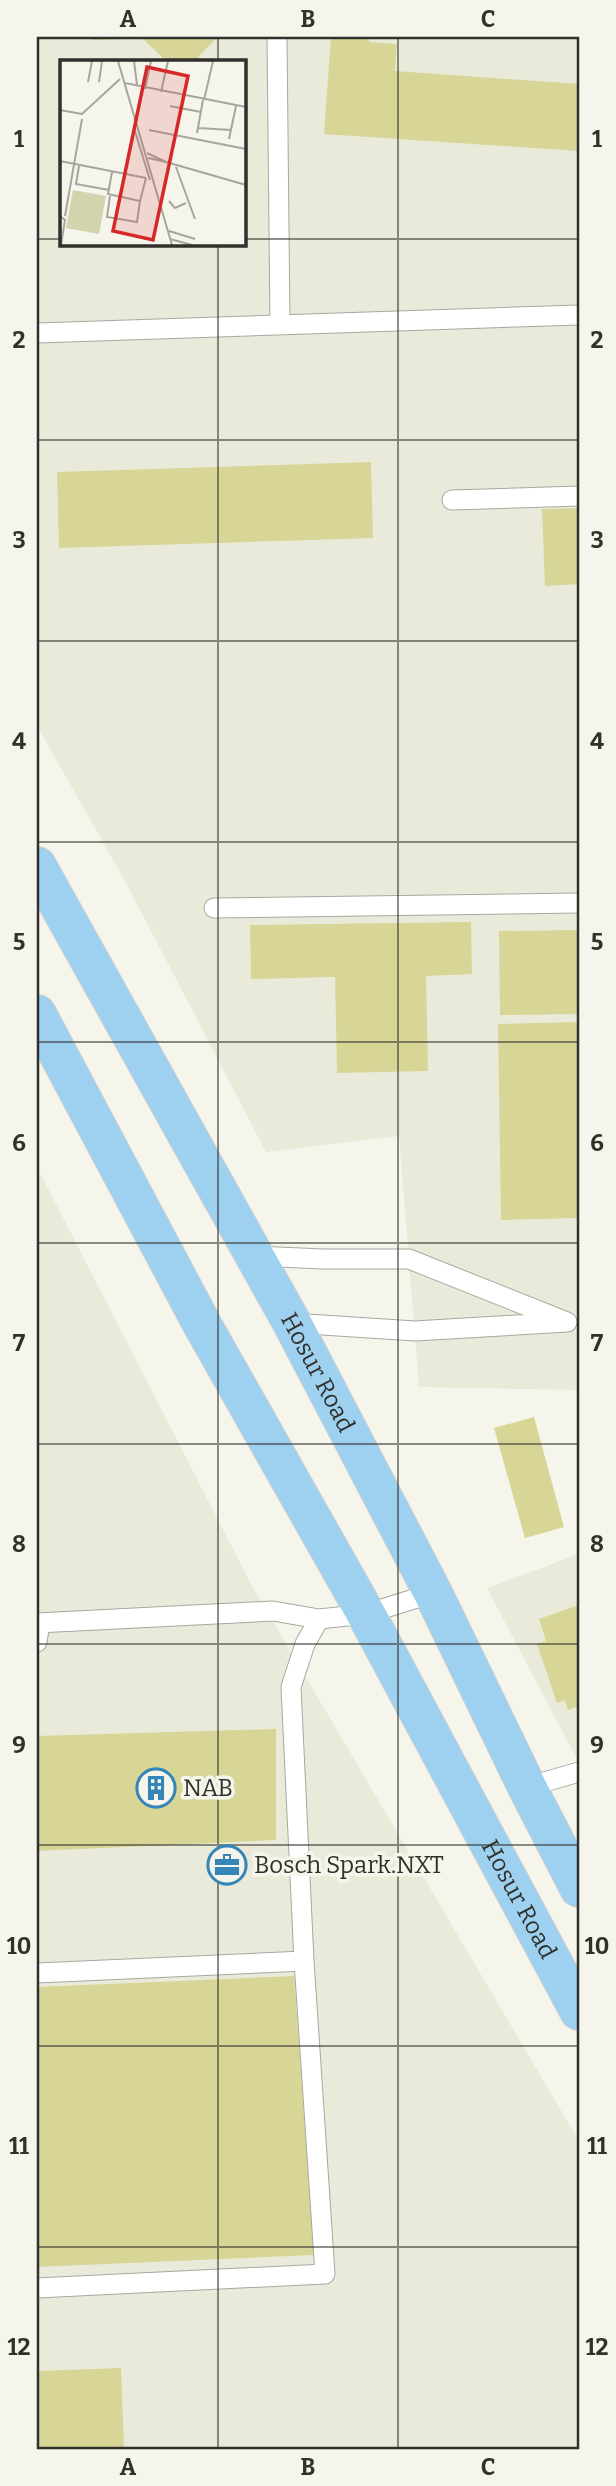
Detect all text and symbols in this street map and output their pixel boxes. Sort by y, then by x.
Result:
text: A [120,5,137,33]
text: B [301,5,315,33]
text: C [481,5,495,33]
inset map [60,60,245,245]
text: 1 [14,125,24,153]
text: 1 [592,125,602,153]
text: 2 [13,326,26,354]
text: 2 [591,326,604,354]
text: 3 [12,526,26,554]
text: 3 [590,526,604,554]
text: 4 [12,727,26,755]
text: 4 [590,727,604,755]
text: 5 [13,928,25,956]
text: 5 [591,928,603,956]
text: 6 [12,1129,26,1157]
text: 6 [590,1129,604,1157]
street label: Hosur Road [275,1308,360,1437]
text: 7 [13,1329,26,1357]
text: 7 [591,1329,604,1357]
text: 8 [12,1530,26,1558]
text: 8 [590,1530,604,1558]
text: 9 [12,1731,26,1759]
text: 9 [590,1731,604,1759]
building icon: NAB [135,1767,177,1809]
place label: NAB [183,1774,233,1802]
street label: Hosur Road [476,1835,562,1963]
office icon: Bosch Spark.NXT [206,1844,248,1886]
place label: Bosch Spark.NXT [254,1851,444,1879]
text: 10 [7,1932,31,1960]
text: 10 [585,1932,609,1960]
text: 11 [9,2132,29,2160]
text: 11 [587,2132,607,2160]
text: 12 [8,2333,30,2361]
text: 12 [586,2333,608,2361]
text: A [120,2453,137,2481]
text: B [301,2453,315,2481]
text: C [481,2453,495,2481]

